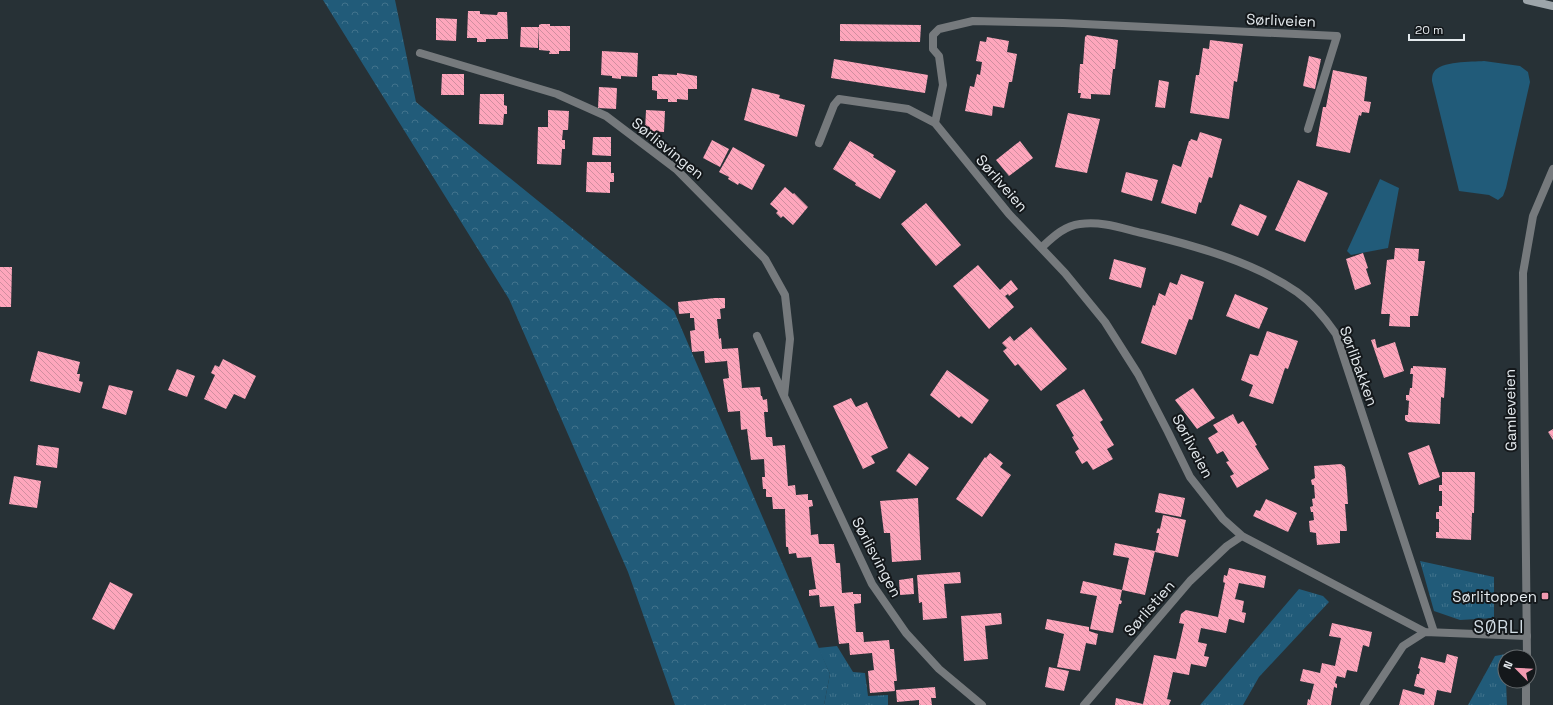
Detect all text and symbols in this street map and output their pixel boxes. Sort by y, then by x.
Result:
street label: Sørliveien [1246,9,1316,31]
scale bar [1409,16,1464,42]
text: 20 m [1415,22,1443,38]
street label: Sørlisvingen [628,113,708,183]
street label: Sørliveien [972,150,1032,216]
street label: Sørlibakken [1336,323,1382,409]
street label: Gamleveien [1500,369,1520,451]
street label: Sørliveien [1168,411,1218,481]
street label: Sørlisvingen [848,514,906,600]
street label: Sørlistien [1120,576,1178,640]
place label: Sørlitoppen [1452,587,1537,606]
marker: Sørlitoppen [1540,591,1550,601]
district label: SØRLI [1474,616,1524,638]
north arrow [1497,649,1537,689]
text: N [1500,659,1516,671]

